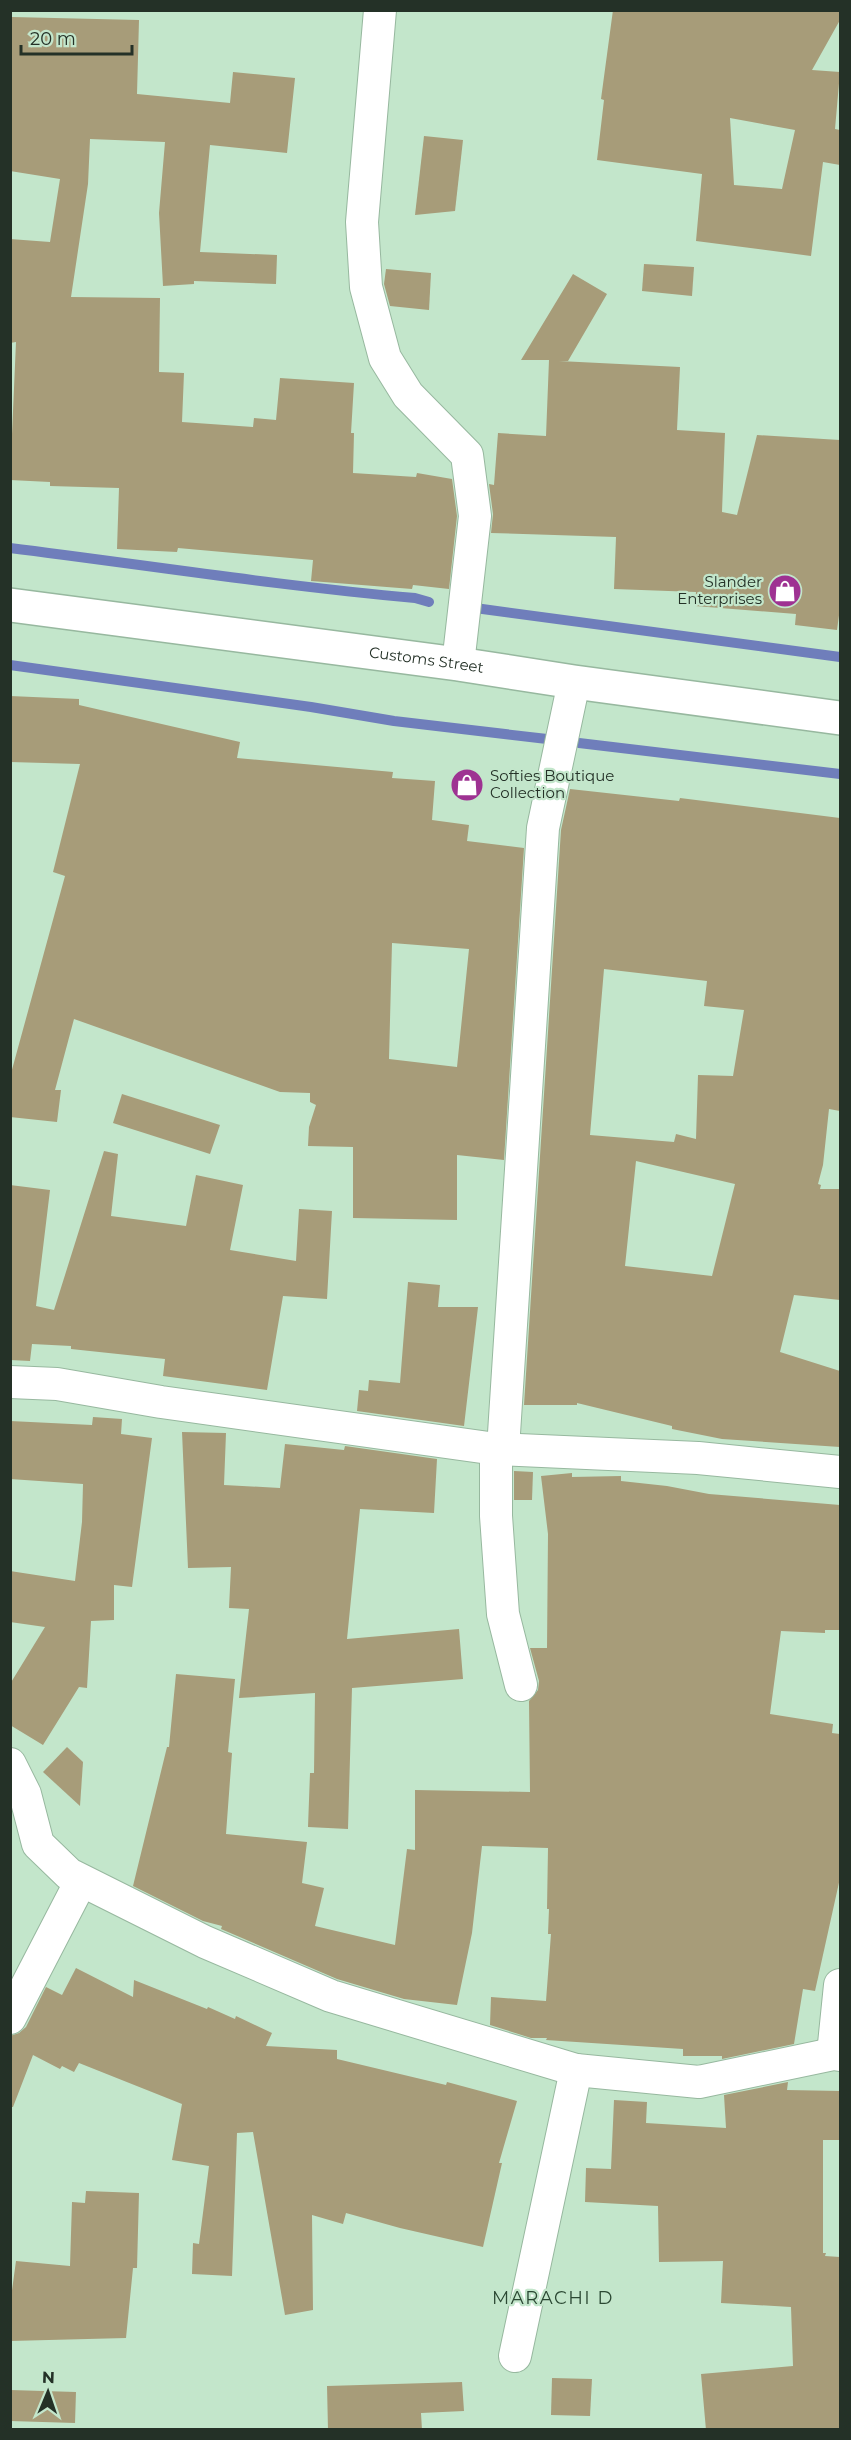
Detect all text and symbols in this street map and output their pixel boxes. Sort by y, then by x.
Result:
scale bar [21,18,132,56]
text: 20 m [30,28,76,50]
place label: Slander Enterprises [677,572,762,608]
shop icon: Slander Enterprises [767,573,803,609]
street label: Customs Street [368,642,485,677]
place label: Softies Boutique Collection [490,766,614,802]
shop icon: Softies Boutique Collection [449,767,485,803]
district label: MARACHI D [492,2287,614,2309]
north arrow [18,2362,78,2422]
text: N [42,2368,55,2387]

